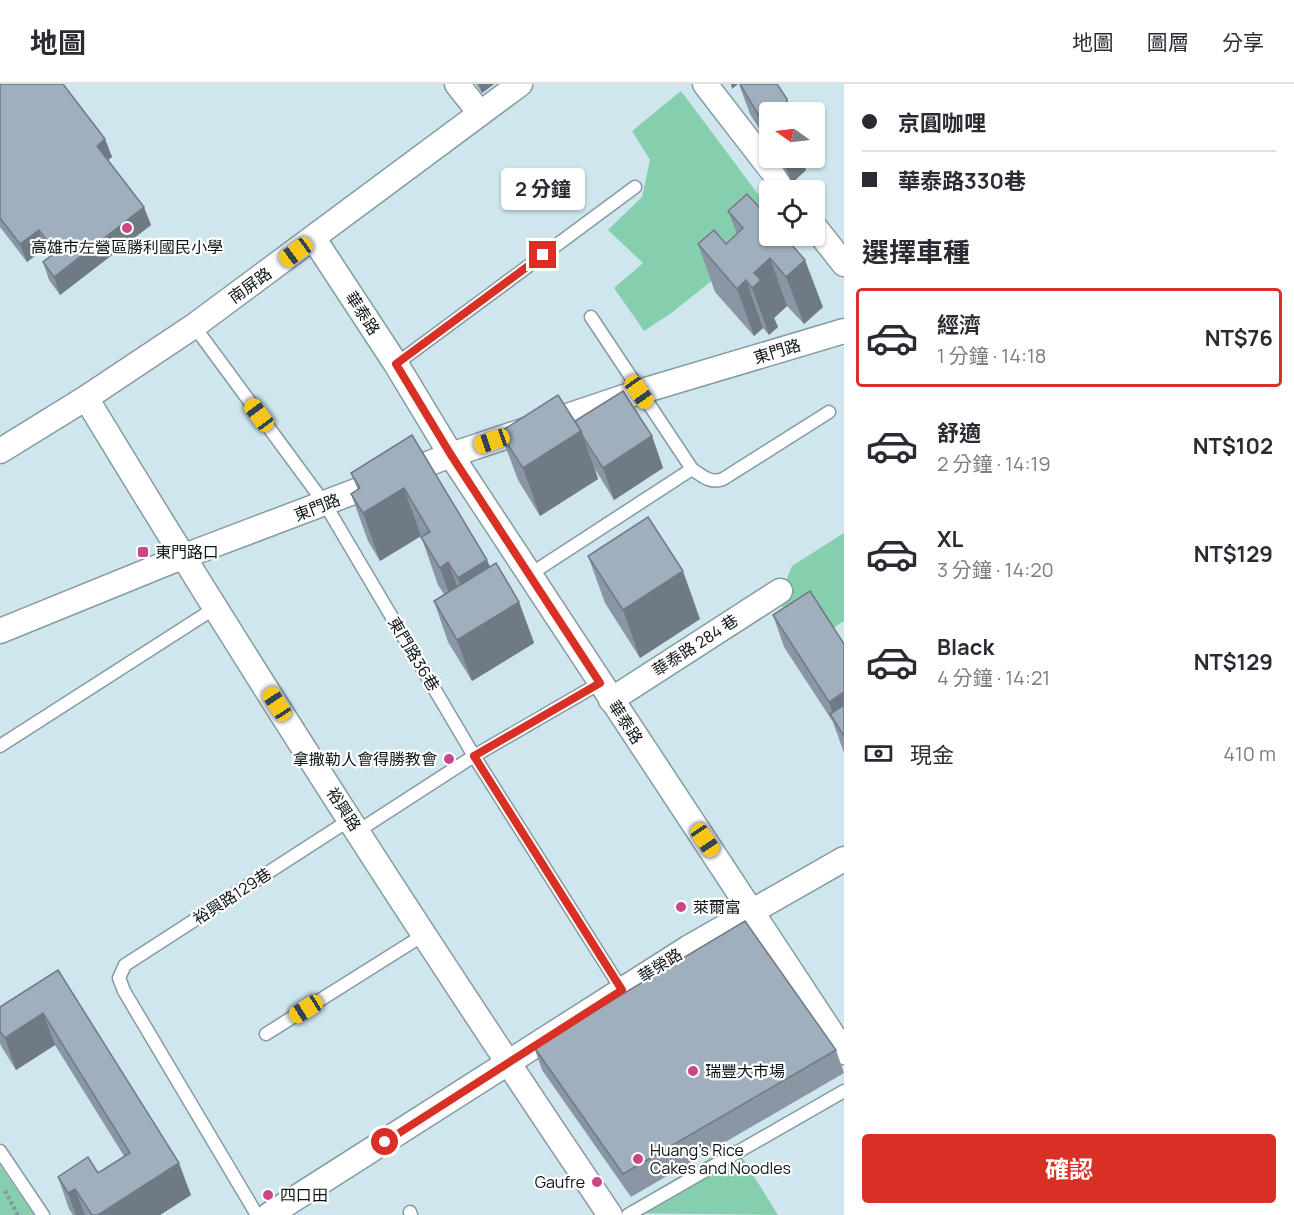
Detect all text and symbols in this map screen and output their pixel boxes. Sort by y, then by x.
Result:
text: 地圖 [30,23,86,61]
text: 地圖 [1072,28,1114,56]
text: 圖層 [1147,28,1189,56]
text: 分享 [1222,28,1264,56]
north arrow [759,102,825,168]
map controls [759,102,825,246]
text: 京圓咖哩 [898,108,986,138]
text: 華泰路330巷 [898,166,1026,196]
callout: 2 分鐘 [501,168,585,210]
text: 2 分鐘 [515,175,571,202]
button: locate [759,180,825,246]
marker: 高雄市左營區勝利國民小學 [120,221,134,235]
text: 選擇車種 [862,233,970,270]
car [276,234,316,270]
place label: 高雄市左營區勝利國民小學 [31,236,223,258]
route end [529,241,556,268]
street label: 南屏路 [224,262,276,308]
street label: 華泰路 [341,287,385,339]
text: 經濟 [937,310,981,340]
icon: car [865,311,919,365]
text: NT$76 [1205,323,1273,353]
street label: 東門路 [751,333,803,369]
text: 1 分鐘 · 14:18 [937,342,1046,369]
car [621,372,657,412]
car [241,395,277,435]
text: 舒適 [937,418,981,448]
icon: car [865,419,919,473]
car [472,427,512,455]
text: NT$102 [1193,431,1273,461]
text: 2 分鐘 · 14:19 [937,450,1051,477]
street label: 東門路 [291,488,343,526]
text: XL [937,524,963,554]
icon: car [865,527,919,581]
text: NT$129 [1194,539,1273,569]
place label: 東門路口 [155,541,219,563]
marker: 東門路口 [136,545,150,559]
text: 3 分鐘 · 14:20 [937,556,1054,583]
street label: 華泰路 284 巷 [648,609,742,681]
street label: 東門路36巷 [383,613,445,695]
text: Black [937,632,994,662]
icon: car [865,635,919,689]
text: NT$129 [1194,647,1273,677]
text: 4 分鐘 · 14:21 [937,664,1050,691]
car [260,684,294,724]
street label: 華泰路 [604,696,648,748]
icon: cash [862,737,895,770]
text: 現金 [910,740,954,770]
text: 410 m [1223,740,1276,767]
place label: 拿撒勒人會得勝教會 [293,748,437,770]
marker: 拿撒勒人會得勝教會 [442,752,456,766]
street label: 裕興路 [322,783,366,835]
car [687,820,723,860]
street label: 裕興路129巷 [189,862,275,930]
place label: 萊爾富 [693,896,741,918]
marker: 萊爾富 [674,900,688,914]
street label: 華榮路 [634,943,686,987]
car [286,992,326,1026]
place label: 瑞豐大市場 [705,1060,785,1082]
marker: 瑞豐大市場 [686,1064,700,1078]
route start [371,1128,398,1155]
button: 確認 [862,1134,1276,1203]
place label: Huang's Rice Cakes and Noodles [650,1139,791,1179]
marker: Huang's Rice Cakes and Noodles [631,1152,645,1166]
place label: Gaufre [535,1171,585,1193]
marker: Gaufre [590,1175,604,1189]
place label: 四口田 [280,1184,328,1206]
marker: 四口田 [261,1188,275,1202]

